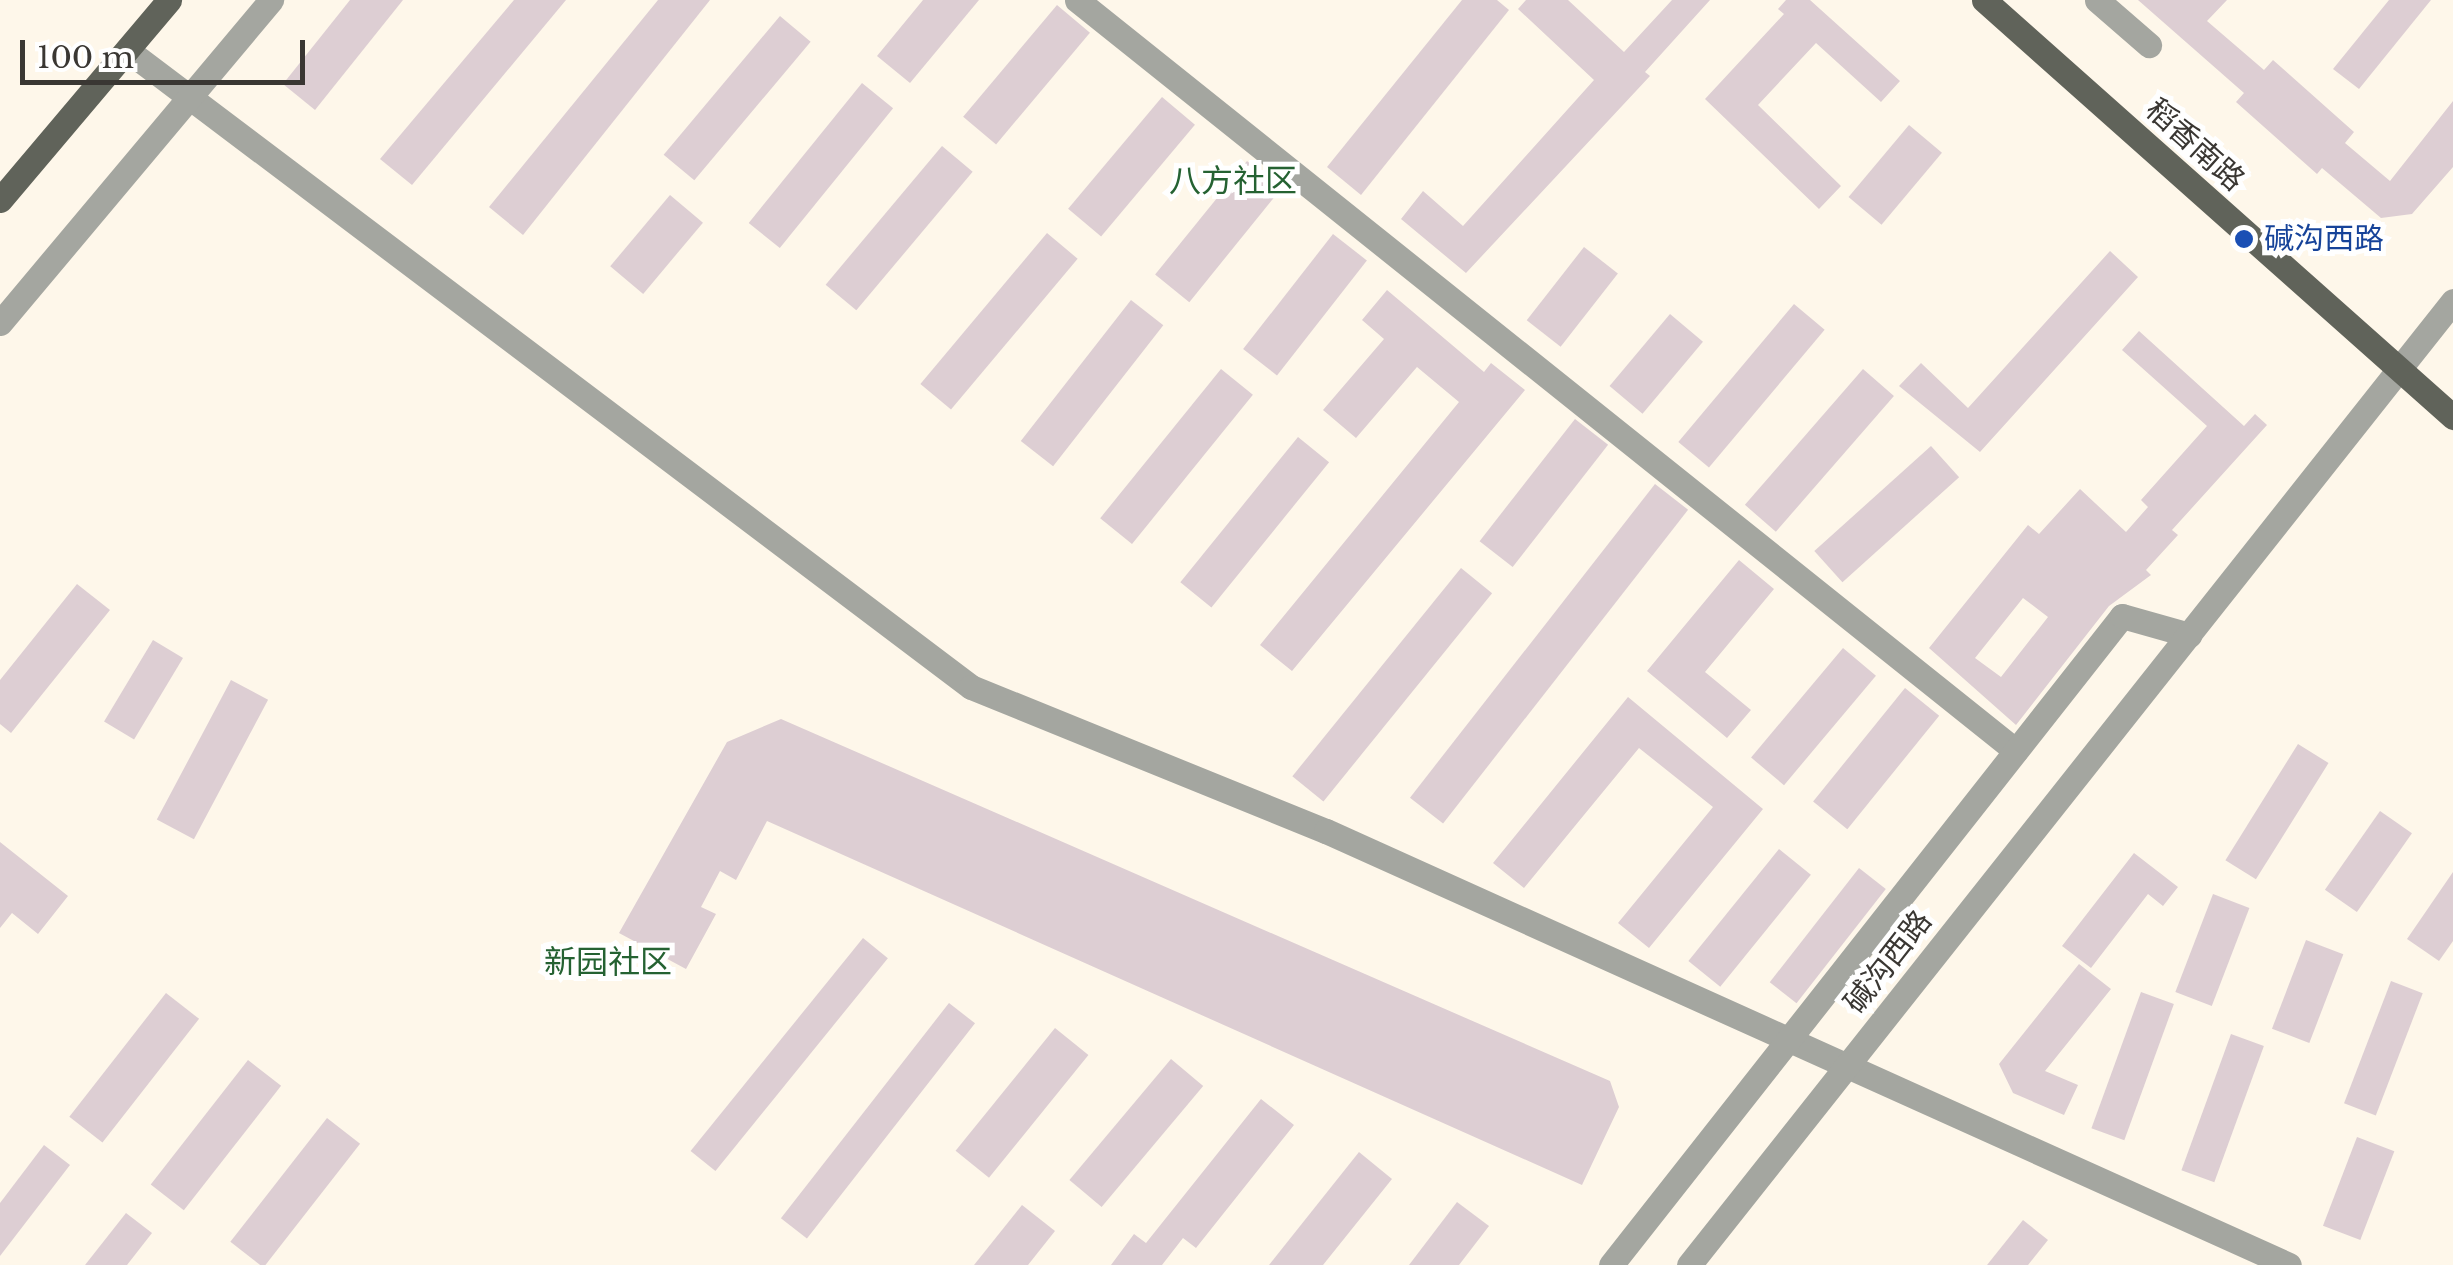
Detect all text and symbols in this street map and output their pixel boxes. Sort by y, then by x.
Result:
scale bar [25,20,310,82]
text: 100 m [37,39,134,76]
street label: 稻香南路 [2138,91,2252,199]
district label: 八方社区 [1169,162,1297,200]
place label: 碱沟西路 [2264,221,2384,257]
marker: 碱沟西路 [2233,228,2255,250]
street label: 碱沟西路 [1837,904,1939,1020]
district label: 新园社区 [544,943,672,981]

